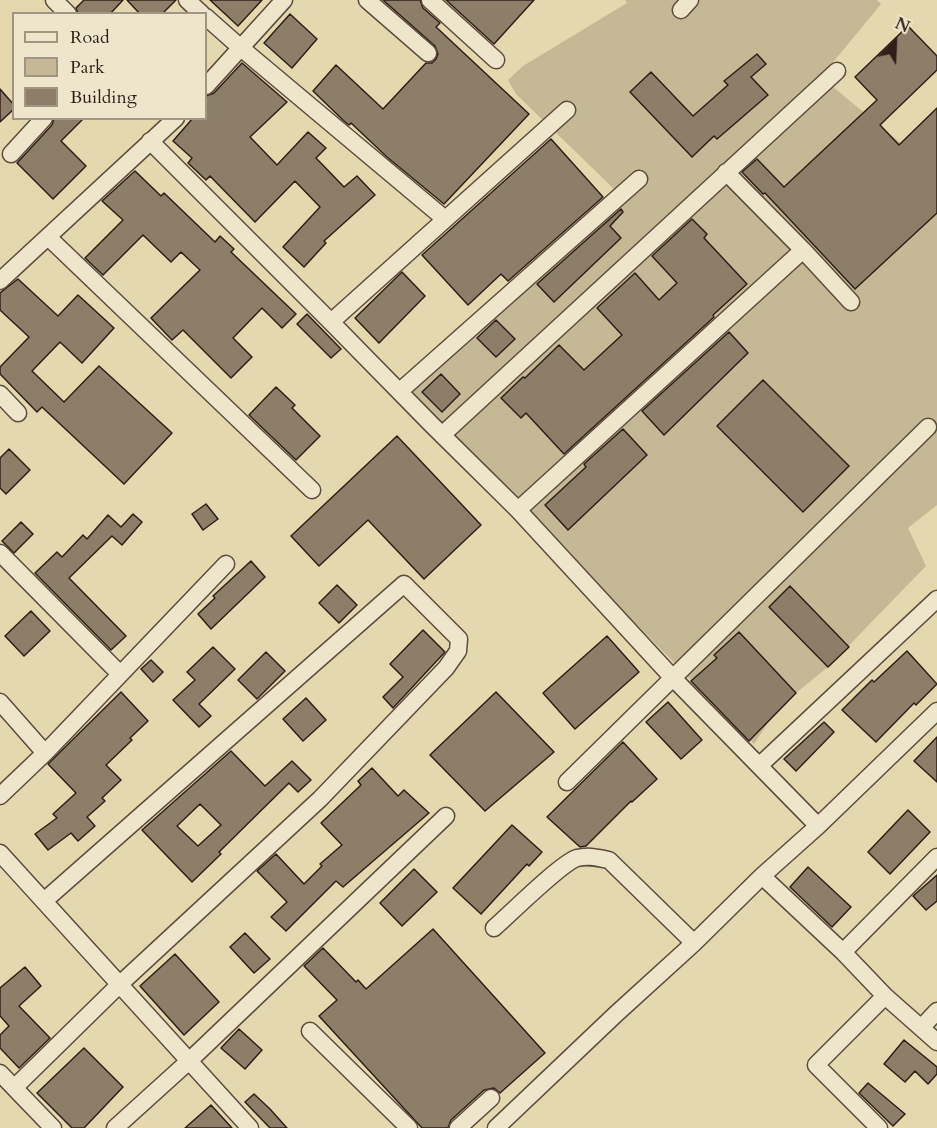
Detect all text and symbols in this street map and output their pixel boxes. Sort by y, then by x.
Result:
legend [12,12,207,120]
north arrow [865,12,925,72]
text: N [891,13,913,38]
text: Road [70,25,110,50]
text: Park [70,55,105,80]
text: Building [70,85,137,110]

